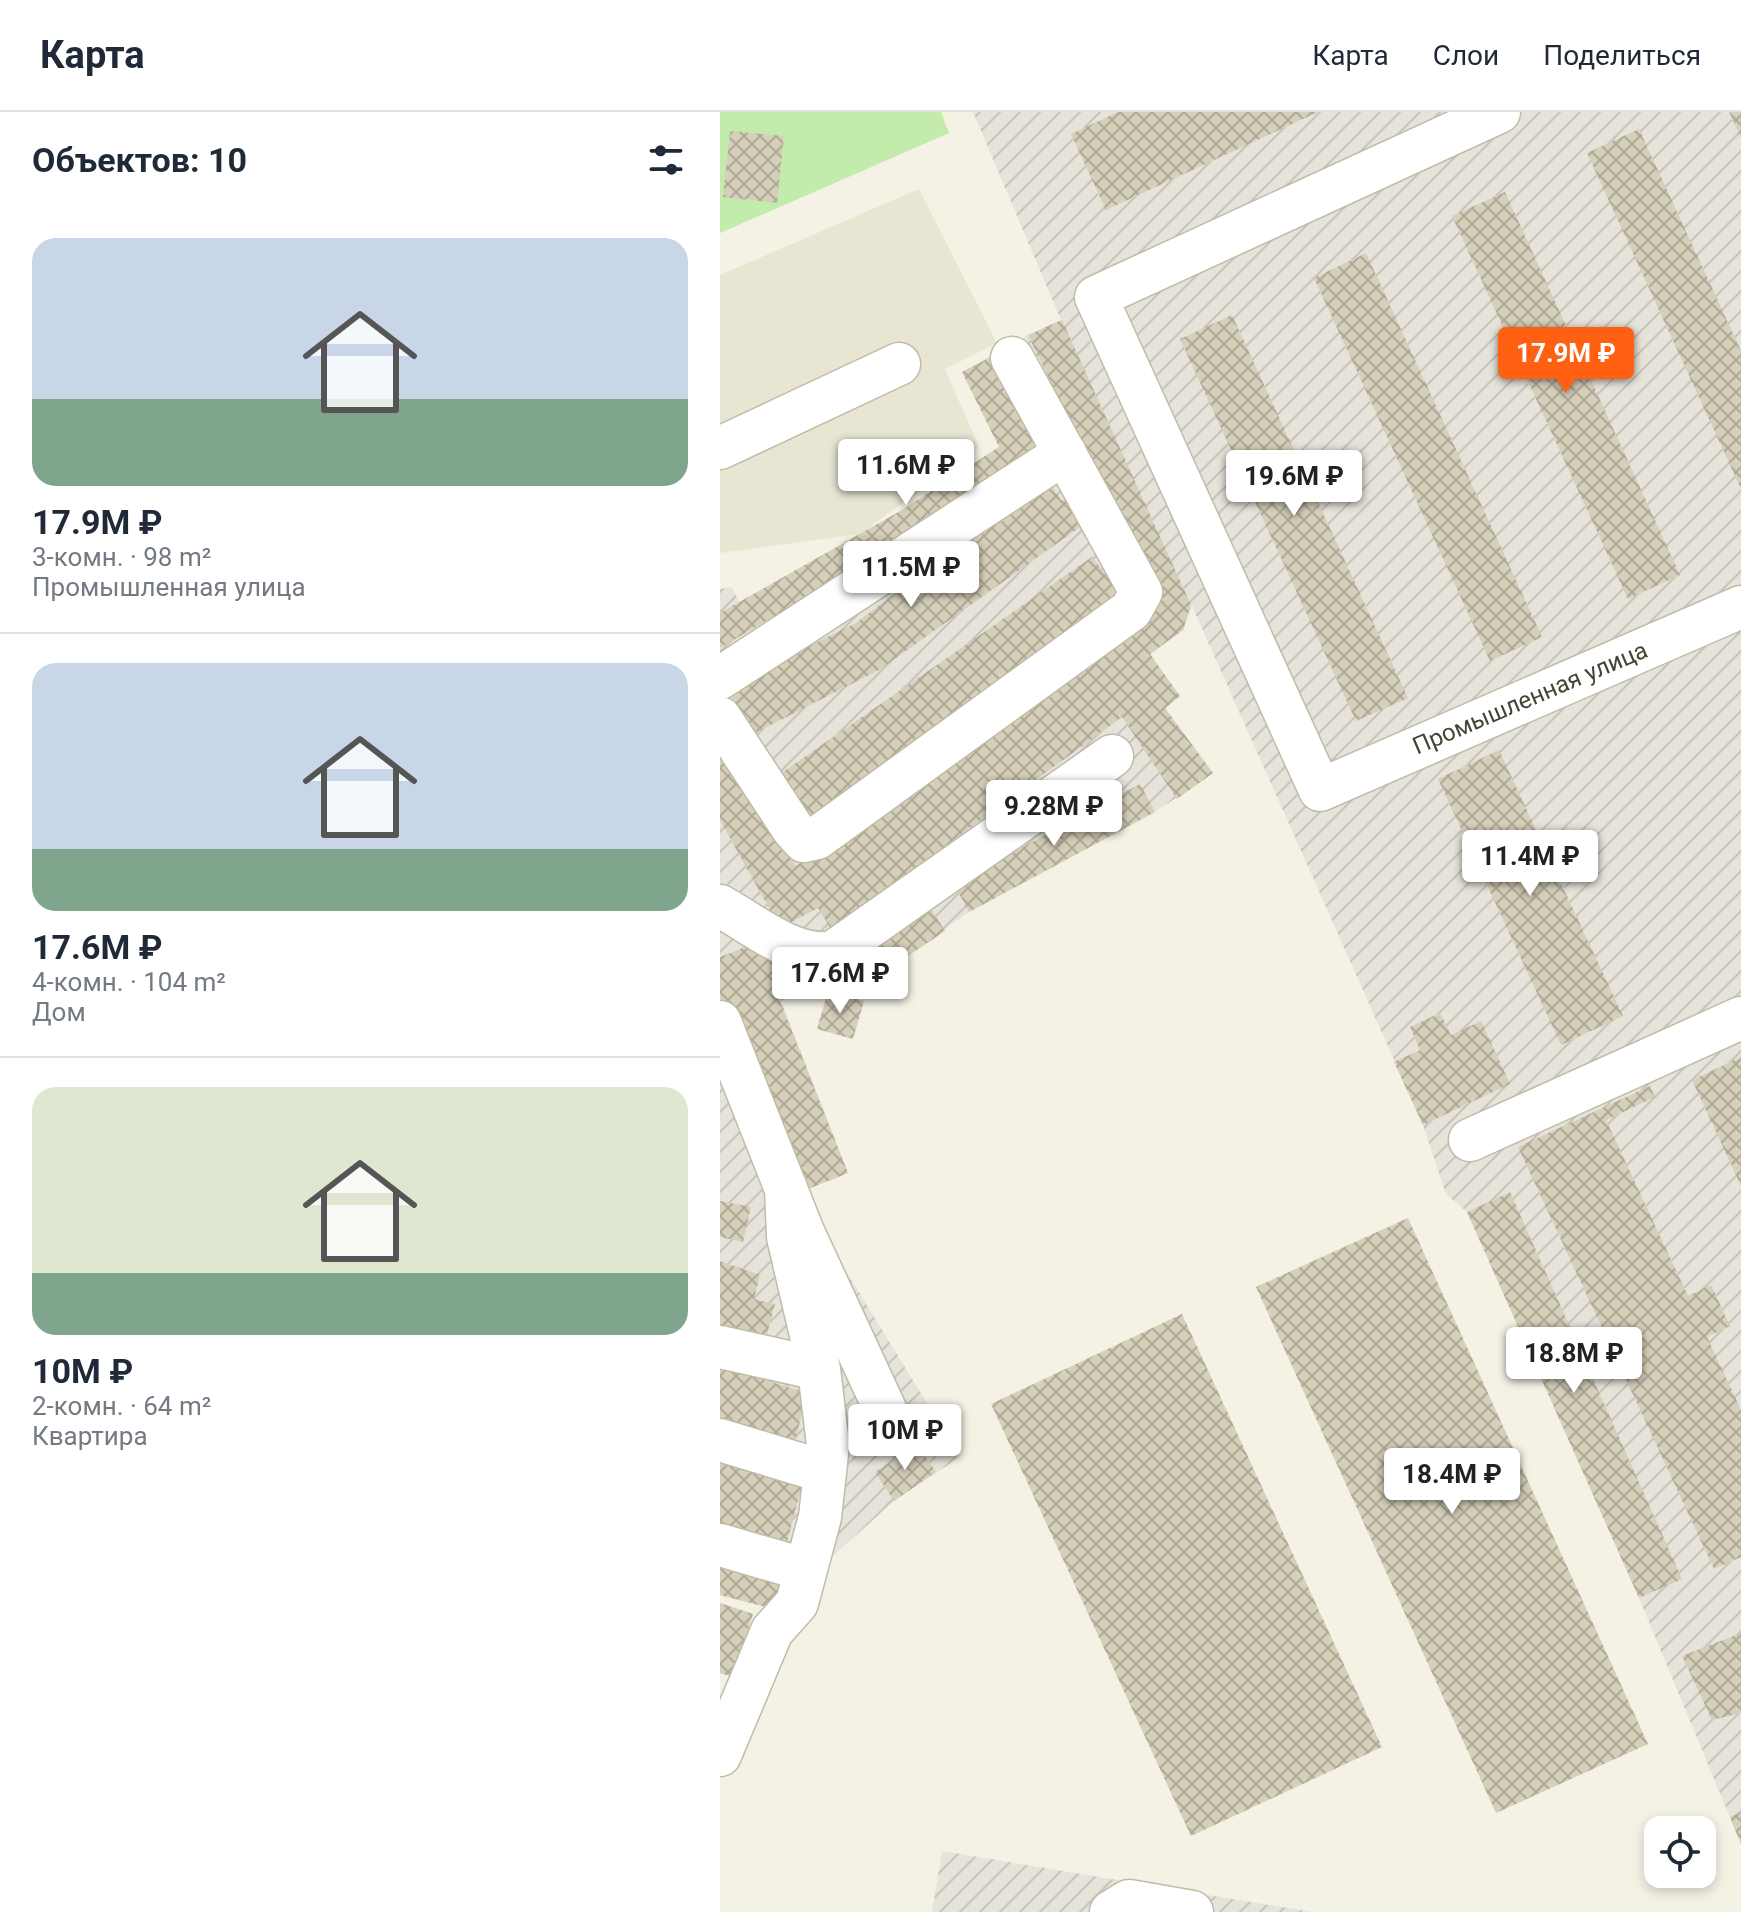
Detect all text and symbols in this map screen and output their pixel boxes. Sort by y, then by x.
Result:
text: Карта [40,33,145,77]
text: Карта [1312,39,1389,72]
text: Слои [1433,39,1499,72]
text: Поделиться [1543,39,1701,72]
icon: filters [644,138,688,182]
text: Объектов: 10 [32,140,247,180]
icon: home [288,290,432,434]
pin: 17.9M ₽ [1492,327,1640,395]
text: 17.9M ₽ [1516,338,1616,368]
pin: 11.6M ₽ [832,439,980,507]
text: 11.6M ₽ [856,450,956,480]
pin: 19.6M ₽ [1220,450,1368,518]
text: 19.6M ₽ [1244,461,1344,491]
text: 17.9M ₽ [32,502,163,542]
pin: 11.5M ₽ [837,541,985,609]
text: 3-комн. · 98 m² [32,542,211,572]
text: 11.5M ₽ [861,552,961,582]
text: Промышленная улица [32,572,306,602]
street label: Промышленная улица [1408,636,1652,760]
icon: home [288,715,432,859]
pin: 9.28M ₽ [980,780,1128,848]
text: 9.28M ₽ [1004,791,1104,821]
pin: 11.4M ₽ [1456,830,1604,898]
text: 11.4M ₽ [1480,841,1580,871]
text: 17.6M ₽ [32,927,163,967]
pin: 17.6M ₽ [766,947,914,1015]
text: 17.6M ₽ [790,958,890,988]
text: 4-комн. · 104 m² [32,967,226,997]
text: Дом [32,997,86,1027]
icon: home [288,1139,432,1283]
pin: 18.8M ₽ [1500,1327,1648,1395]
text: 18.8M ₽ [1524,1338,1624,1368]
text: 10M ₽ [32,1351,133,1391]
text: 2-комн. · 64 m² [32,1391,211,1421]
pin: 10M ₽ [849,1404,961,1472]
text: 10M ₽ [866,1415,944,1445]
text: Квартира [32,1421,148,1451]
pin: 18.4M ₽ [1378,1448,1526,1516]
text: 18.4M ₽ [1402,1459,1502,1489]
map controls [1644,1816,1716,1888]
button: locate [1644,1816,1716,1888]

